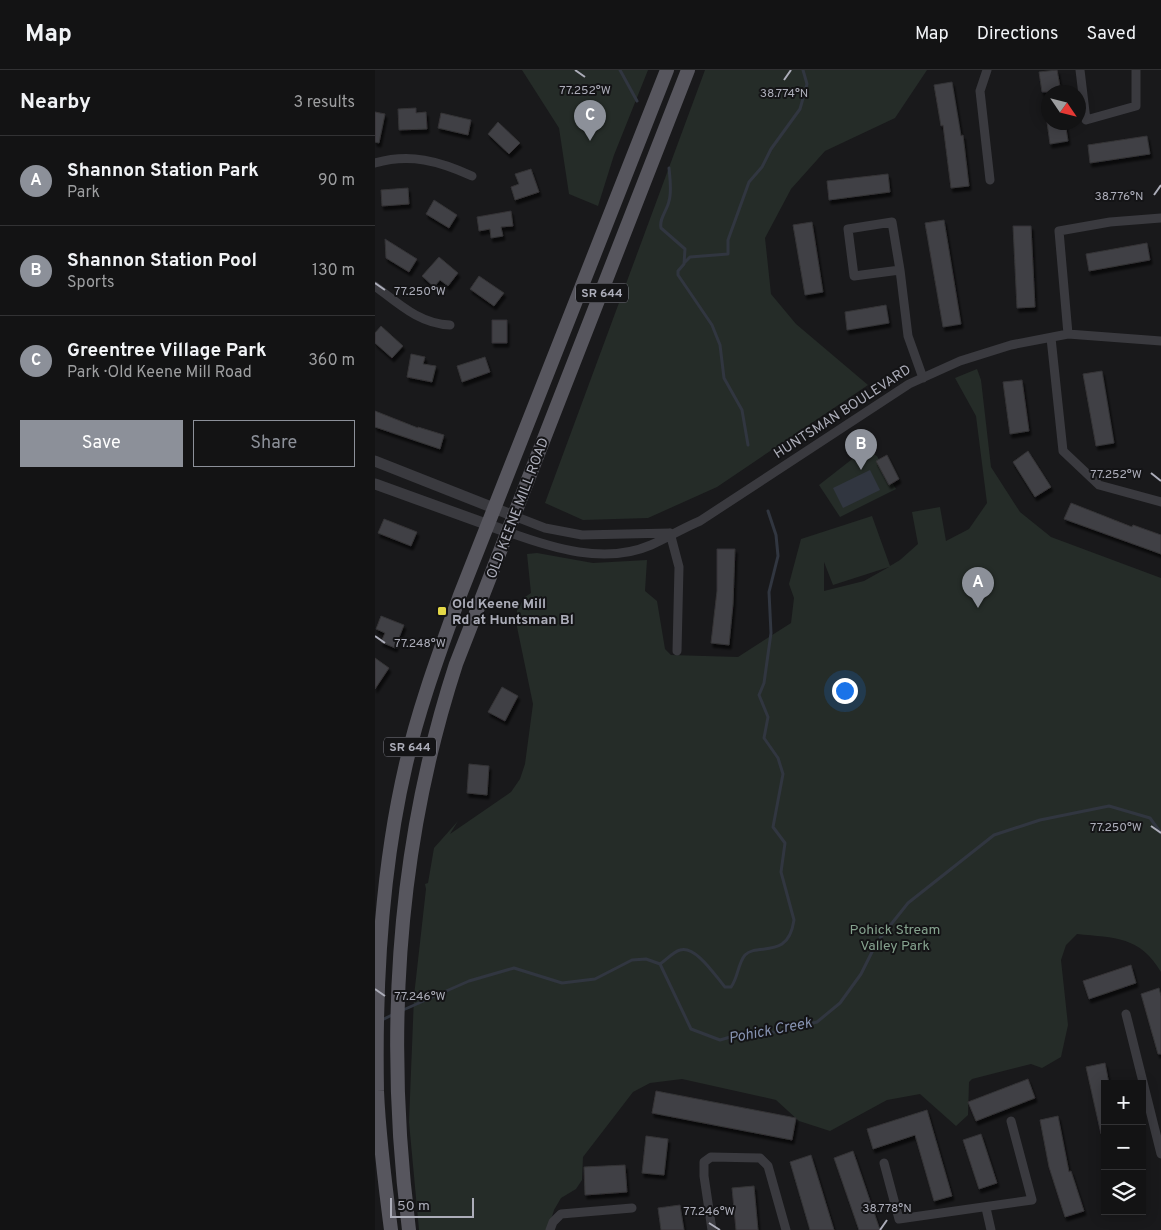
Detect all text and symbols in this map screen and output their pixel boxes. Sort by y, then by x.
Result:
text: Map [25,20,72,50]
text: Map [915,23,949,46]
text: Directions [977,23,1059,46]
text: Saved [1087,23,1136,46]
text: 77.252°W [559,83,611,99]
north arrow [1041,85,1086,130]
text: 38.774°N [760,86,808,102]
text: Nearby [20,89,91,116]
text: 3 results [293,93,355,113]
pin: C [574,100,606,141]
text: Shannon Station Park [67,159,259,183]
text: A [30,171,42,191]
text: 90 m [318,171,355,191]
text: Park [67,183,100,203]
text: 38.776°N [1095,189,1143,205]
text: Shannon Station Pool [67,249,257,273]
text: B [30,261,42,281]
text: 130 m [312,261,355,281]
text: Sports [67,273,115,293]
text: 77.250°W [394,284,446,300]
road number: SR 644 [576,284,628,302]
text: Greentree Village Park [67,339,267,363]
text: C [31,351,41,371]
text: 360 m [308,351,355,371]
street label: HUNTSMAN BOULEVARD [770,360,914,462]
text: Park · Old Keene Mill Road [67,363,252,383]
button: Save [20,420,183,467]
button: Share [193,420,355,467]
pin: B [845,429,877,470]
street label: OLD KEENE MILL ROAD [484,436,553,581]
text: 77.252°W [1090,467,1142,483]
pin: A [962,567,994,608]
place label: Old Keene Mill Rd at Huntsman Bl [452,596,574,629]
marker: Old Keene Mill Rd at Huntsman Bl [436,605,448,617]
text: 77.248°W [394,636,446,652]
your location [832,678,858,704]
road number: SR 644 [384,738,436,756]
text: 77.250°W [1090,820,1142,836]
park label: Pohick Stream Valley Park [850,922,940,955]
text: 77.246°W [394,989,446,1005]
water label: Pohick Creek [727,1014,814,1049]
map controls [1101,1080,1146,1215]
button: + [1101,1080,1146,1125]
button: − [1101,1125,1146,1170]
button: layers [1101,1170,1146,1215]
scale bar [390,1195,474,1218]
text: 50 m [397,1198,430,1215]
text: 38.778°N [862,1201,912,1217]
text: 77.246°W [683,1204,735,1220]

